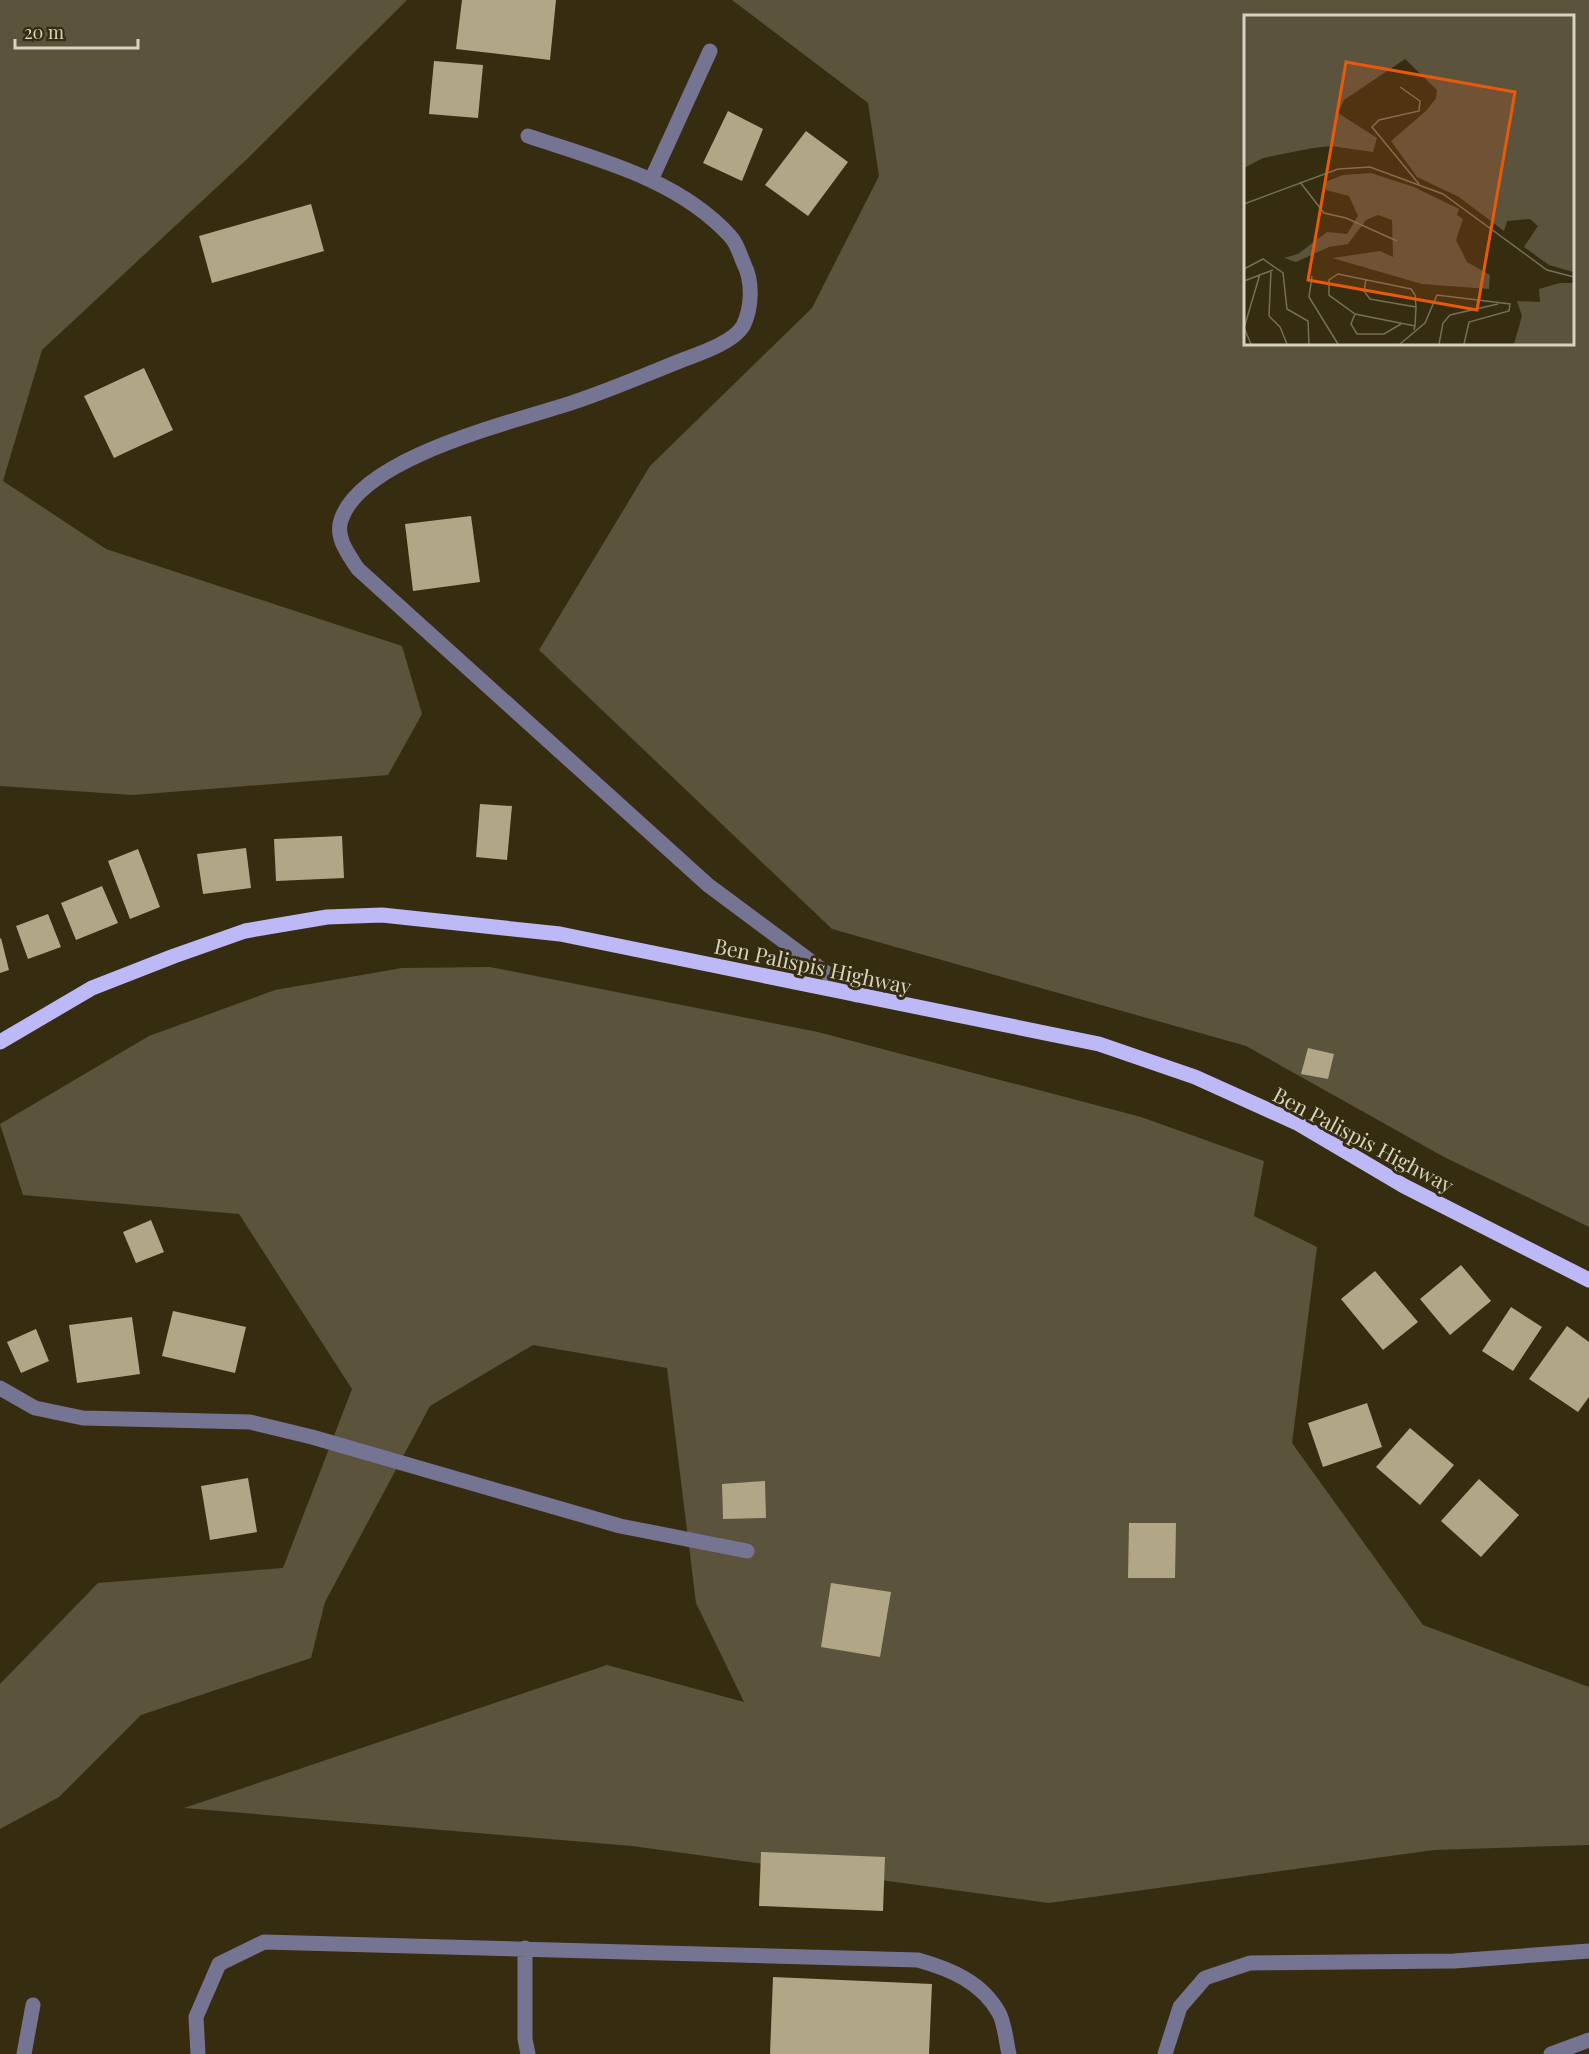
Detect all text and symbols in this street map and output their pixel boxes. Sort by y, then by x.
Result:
scale bar [15,12,138,50]
inset map [1244,15,1574,345]
text: 20 m [24,20,64,44]
street label: Ben Palispis Highway [712,930,915,1000]
street label: Ben Palispis Highway [1269,1079,1460,1199]

